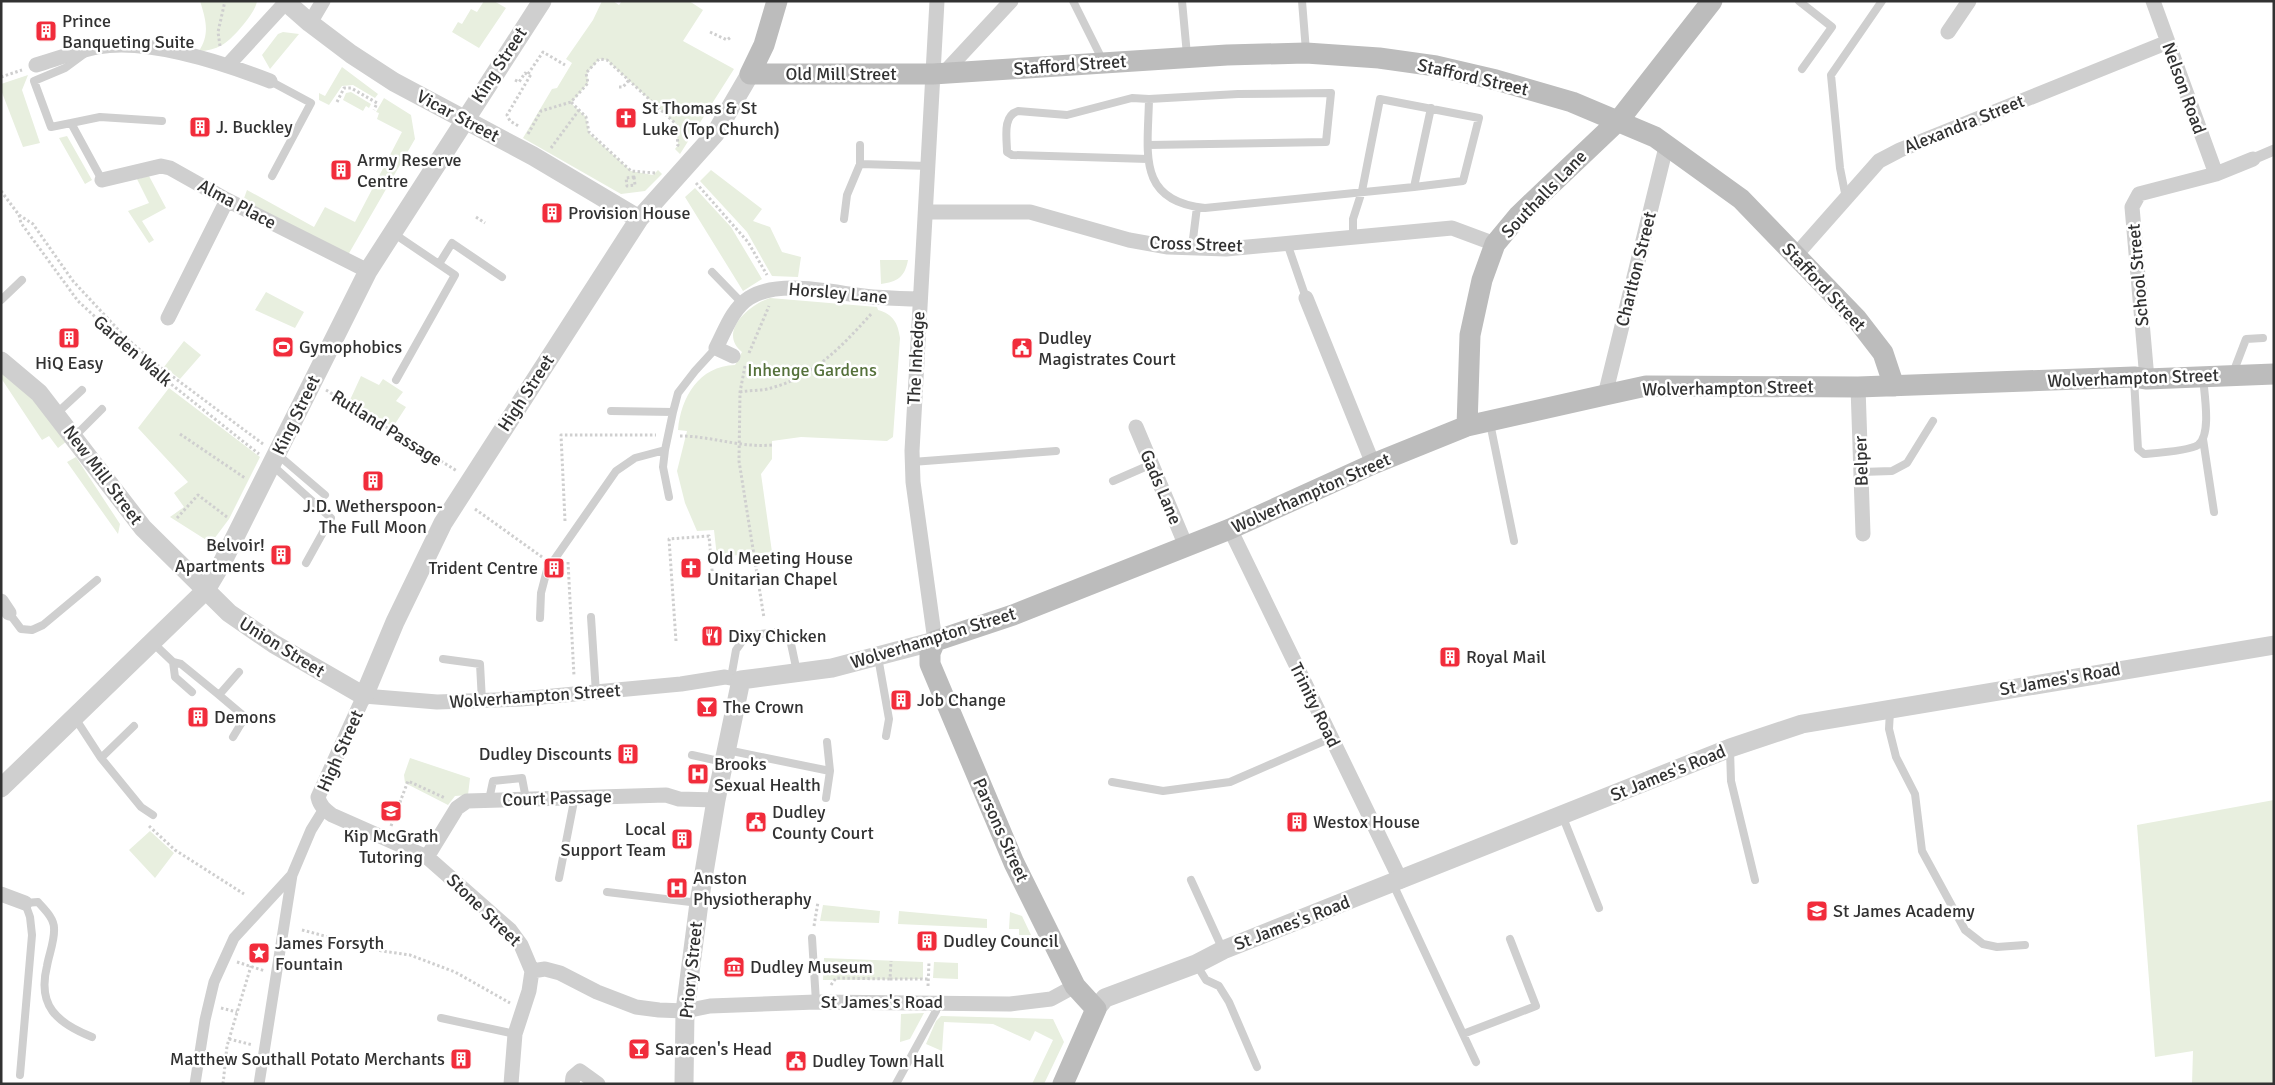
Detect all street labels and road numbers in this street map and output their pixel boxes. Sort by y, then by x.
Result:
street label: King Street [466,23,532,107]
street label: Nelson Road [2157,39,2211,137]
street label: Stafford Street [1013,50,1127,80]
street label: Stafford Street [1415,54,1531,100]
street label: Old Mill Street [785,63,897,85]
street label: Vicar Street [413,85,503,147]
street label: Alexandra Street [1901,90,2027,158]
street label: Southalls Lane [1497,145,1591,243]
street label: Alma Place [194,174,280,234]
street label: Charlton Street [1611,209,1661,329]
street label: School Street [2123,223,2153,327]
street label: Cross Street [1149,231,1243,257]
street label: Stafford Street [1777,238,1871,336]
street label: Horsley Lane [788,278,888,308]
street label: Garden Walk [89,311,177,391]
street label: The Inhedge [903,311,929,405]
street label: High Street [493,350,559,436]
street label: Wolverhampton Street [2047,364,2219,392]
street label: King Street [267,372,325,458]
street label: Wolverhampton Street [1642,376,1814,400]
street label: Rutland Passage [327,385,447,471]
street label: New Mill Street [59,421,147,529]
street label: Belper [1849,435,1873,487]
street label: Gads Lane [1135,446,1187,528]
street label: Wolverhampton Street [1228,448,1394,538]
street label: Wolverhampton Street [848,602,1018,674]
street label: Union Street [235,612,329,682]
street label: St James's Road [1998,658,2122,700]
street label: Trinity Road [1285,659,1345,751]
street label: Wolverhampton Street [449,679,621,713]
street label: High Street [312,707,368,795]
street label: St James's Road [1607,740,1729,806]
street label: Parsons Street [968,775,1034,885]
street label: Court Passage [502,785,612,811]
street label: Stone Street [442,869,526,951]
street label: St James's Road [1231,891,1353,955]
street label: Priory Street [675,920,707,1020]
street label: St James's Road [821,991,943,1013]

